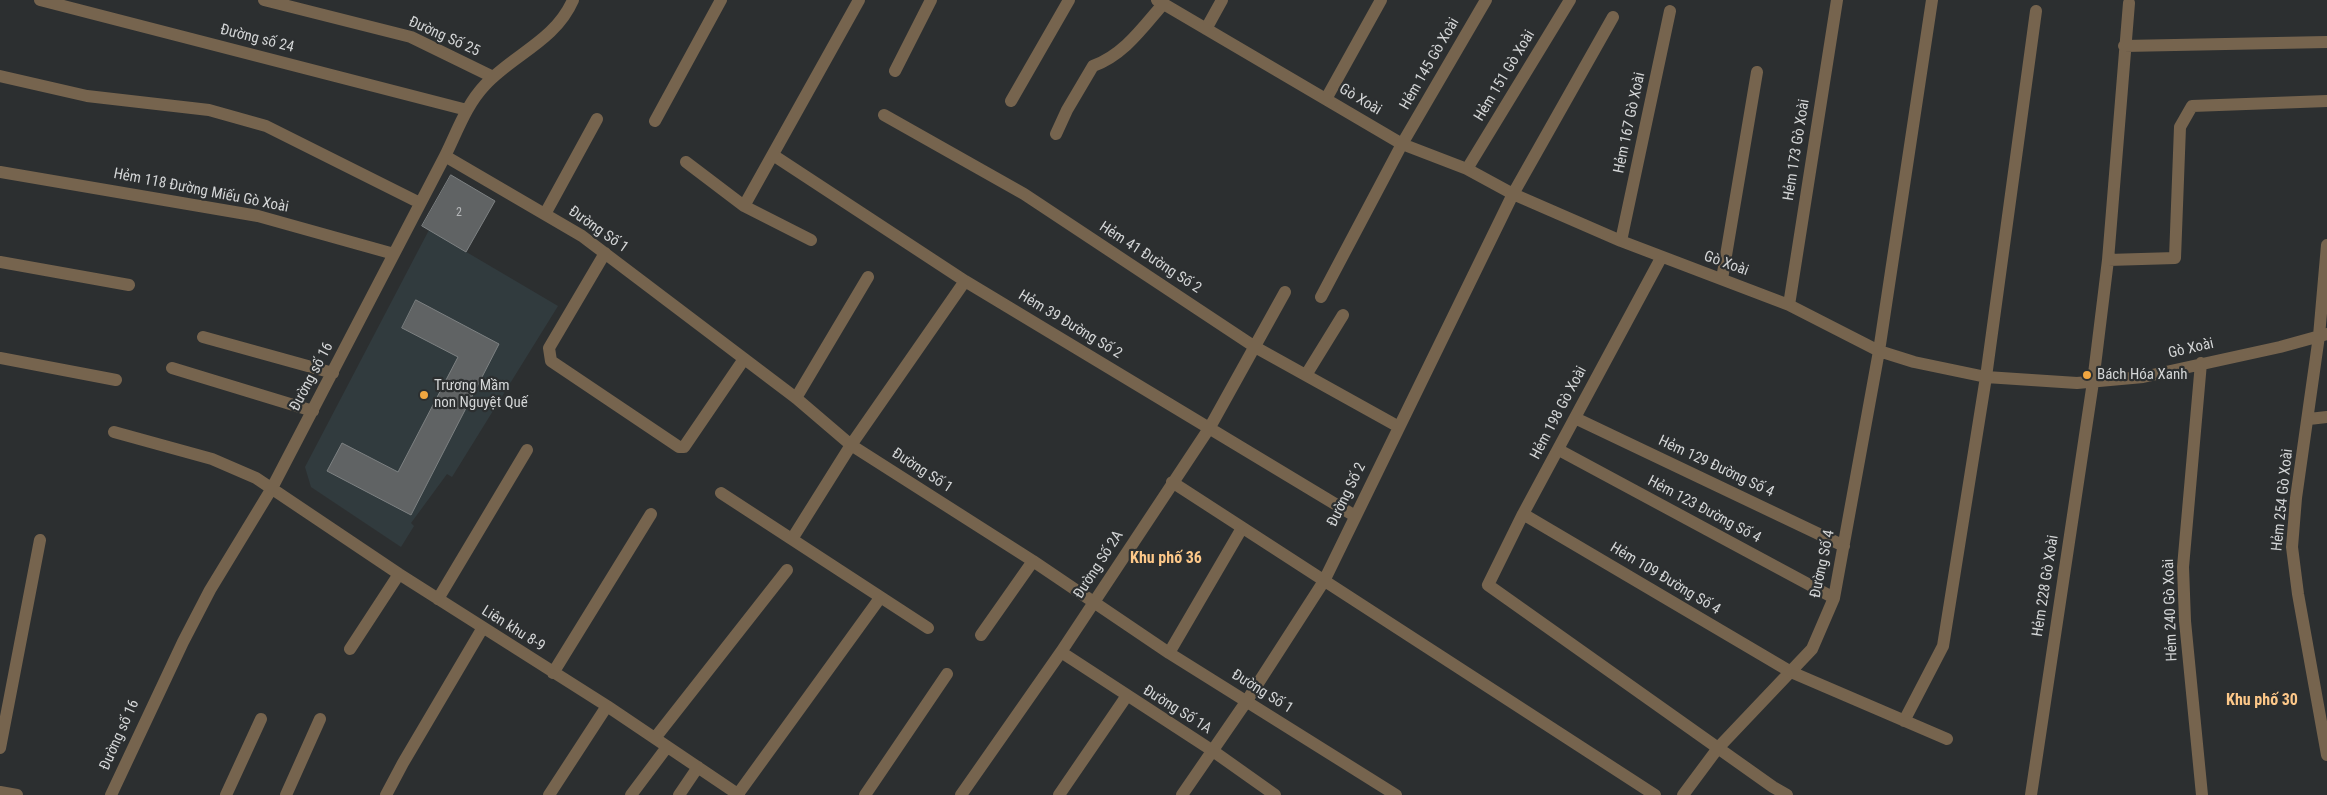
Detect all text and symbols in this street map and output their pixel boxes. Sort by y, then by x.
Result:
street label: Đường Số 25 [406,13,482,61]
street label: Hẻm 145 Gò Xoài [1396,15,1464,113]
street label: Đường số 24 [218,21,296,57]
street label: Hẻm 151 Gò Xoài [1471,27,1539,125]
street label: Hẻm 167 Gò Xoài [1611,71,1649,175]
street label: Gò Xoài [1336,80,1384,120]
street label: Hẻm 173 Gò Xoài [1780,98,1814,202]
street label: Hẻm 118 Đường Miếu Gò Xoài [112,165,290,217]
street label: Đường Số 1 [565,203,631,257]
house number: 2 [456,206,462,220]
street label: Hẻm 41 Đường Số 2 [1096,218,1204,298]
street label: Gò Xoài [1701,248,1751,280]
street label: Hẻm 39 Đường Số 2 [1015,287,1125,363]
street label: Gò Xoài [2167,335,2215,363]
street label: Đường số 16 [286,340,338,414]
street label: Hẻm 198 Gò Xoài [1527,363,1591,463]
place label: Bách Hóa Xanh [2097,366,2187,384]
marker: Bách Hóa Xanh [2081,369,2093,381]
place label: Trương Mầm non Nguyệt Quế [434,377,528,412]
marker: Trương Mầm non Nguyệt Quế [418,389,430,401]
street label: Hẻm 129 Đường Số 4 [1655,432,1777,502]
street label: Đường Số 1 [888,445,956,497]
street label: Hẻm 254 Gò Xoài [2269,448,2297,552]
street label: Đường Số 2 [1324,460,1370,530]
street label: Hẻm 123 Đường Số 4 [1644,473,1764,547]
street label: Đường Số 2A [1070,528,1128,602]
street label: Đường Số 4 [1807,528,1839,600]
street label: Hẻm 228 Gò Xoài [2029,534,2063,638]
street label: Hẻm 109 Đường Số 4 [1607,539,1723,619]
district label: Khu phố 36 [1130,549,1202,569]
street label: Hẻm 240 Gò Xoài [2160,558,2182,662]
street label: Liên khu 8-9 [478,602,548,656]
street label: Đường Số 1 [1228,666,1296,718]
street label: Đường Số 1A [1139,682,1215,738]
district label: Khu phố 30 [2226,691,2298,711]
street label: Đường số 16 [96,697,144,773]

